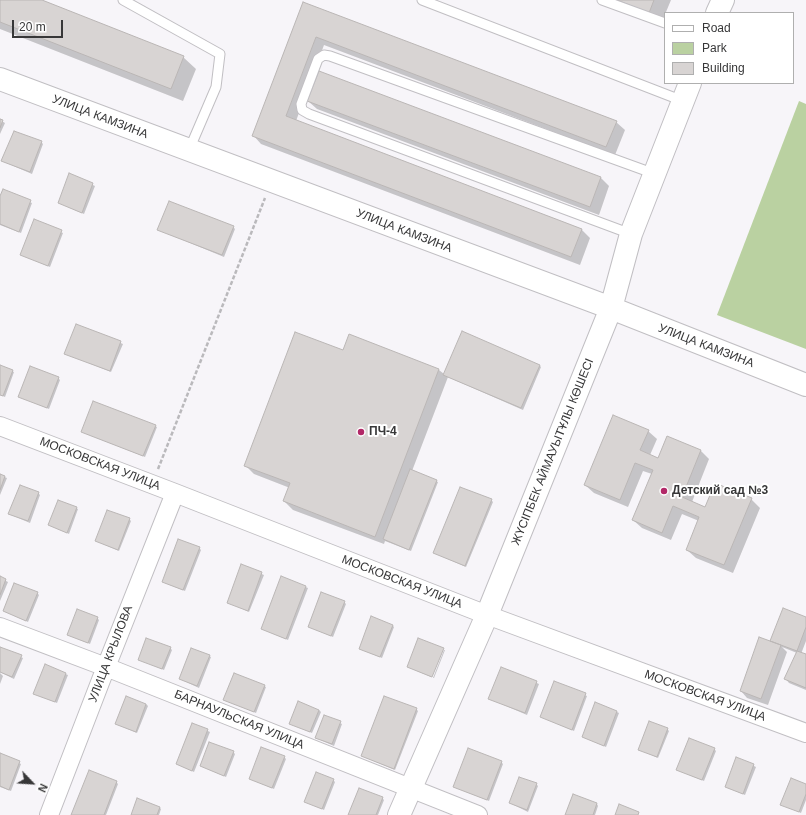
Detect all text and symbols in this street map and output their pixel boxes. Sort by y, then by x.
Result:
scale bar [14,12,65,38]
legend [664,12,794,84]
text: 20 m [19,20,46,34]
text: Road [702,21,731,35]
text: Park [702,41,727,55]
text: Building [702,61,745,75]
street label: УЛИЦА КАМЗИНА [50,92,150,142]
street label: УЛИЦА КАМЗИНА [354,206,454,256]
street label: УЛИЦА КАМЗИНА [656,321,756,371]
street label: ЖҮСІПБЕК АЙМАУЫТҰЛЫ КӨШЕСІ [509,357,597,547]
place label: ПЧ-4 [369,425,397,439]
marker: ПЧ-4 [356,427,366,437]
street label: МОСКОВСКАЯ УЛИЦА [38,434,162,494]
place label: Детский сад №3 [672,484,768,498]
marker: Детский сад №3 [659,486,669,496]
street label: МОСКОВСКАЯ УЛИЦА [340,552,464,612]
street label: УЛИЦА КРЫЛОВА [86,604,136,704]
street label: МОСКОВСКАЯ УЛИЦА [642,667,768,725]
street label: БАРНАУЛЬСКАЯ УЛИЦА [172,687,306,753]
north arrow [12,763,52,803]
text: N [36,782,50,794]

